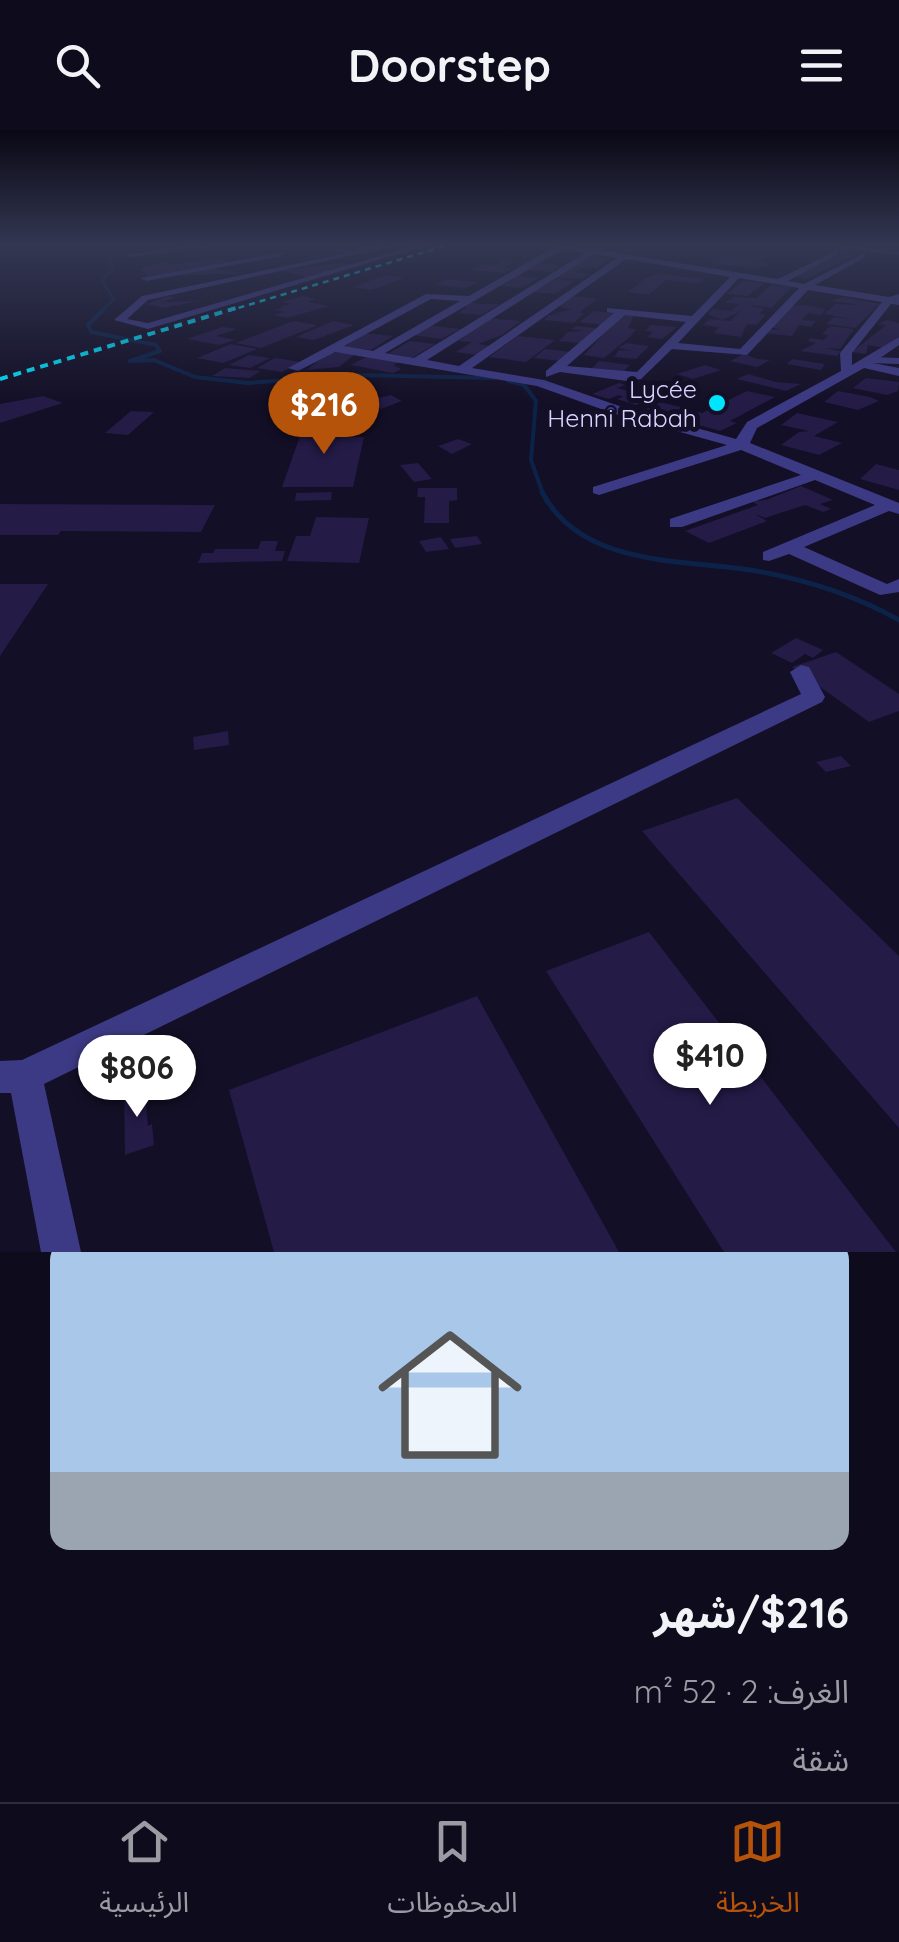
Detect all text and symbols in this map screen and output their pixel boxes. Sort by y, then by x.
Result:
text: Doorstep [348,37,551,93]
icon: search [50,38,105,93]
icon: menu [794,38,849,93]
pin: $216 [265,372,383,457]
place label: Lycée Henni Rabah [547,373,697,433]
text: $216 [290,384,358,424]
marker: Lycée Henni Rabah [706,392,728,414]
pin: $410 [651,1023,769,1108]
pin: $806 [78,1035,196,1120]
text: $410 [675,1035,745,1075]
text: $806 [100,1047,174,1087]
icon: home [360,1305,540,1485]
text: $216/شهر [654,1586,849,1639]
text: الغرف: 2 · 52 m² [634,1671,849,1711]
text: شقة [793,1739,849,1779]
tab: الرئيسية [99,1814,189,1933]
tab: المحفوظات [388,1814,518,1933]
tab: الخريطة [716,1814,800,1933]

